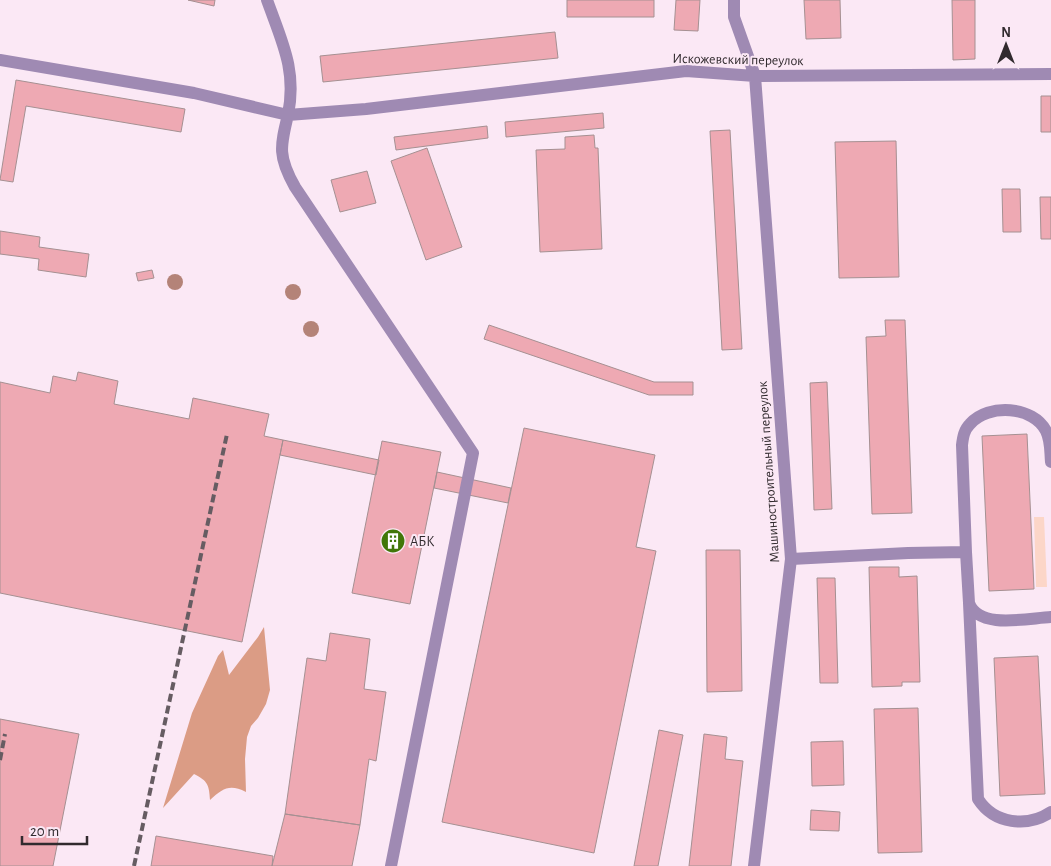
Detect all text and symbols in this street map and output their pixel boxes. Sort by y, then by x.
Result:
north arrow [981,20,1031,70]
text: N [1001,26,1011,40]
street label: Искожевский переулок [672,52,804,68]
street label: Машиностроительный переулок [756,380,782,563]
building icon: АБК [380,528,406,554]
place label: АБК [410,535,434,549]
scale bar [22,814,88,846]
text: 20 m [30,824,59,839]

